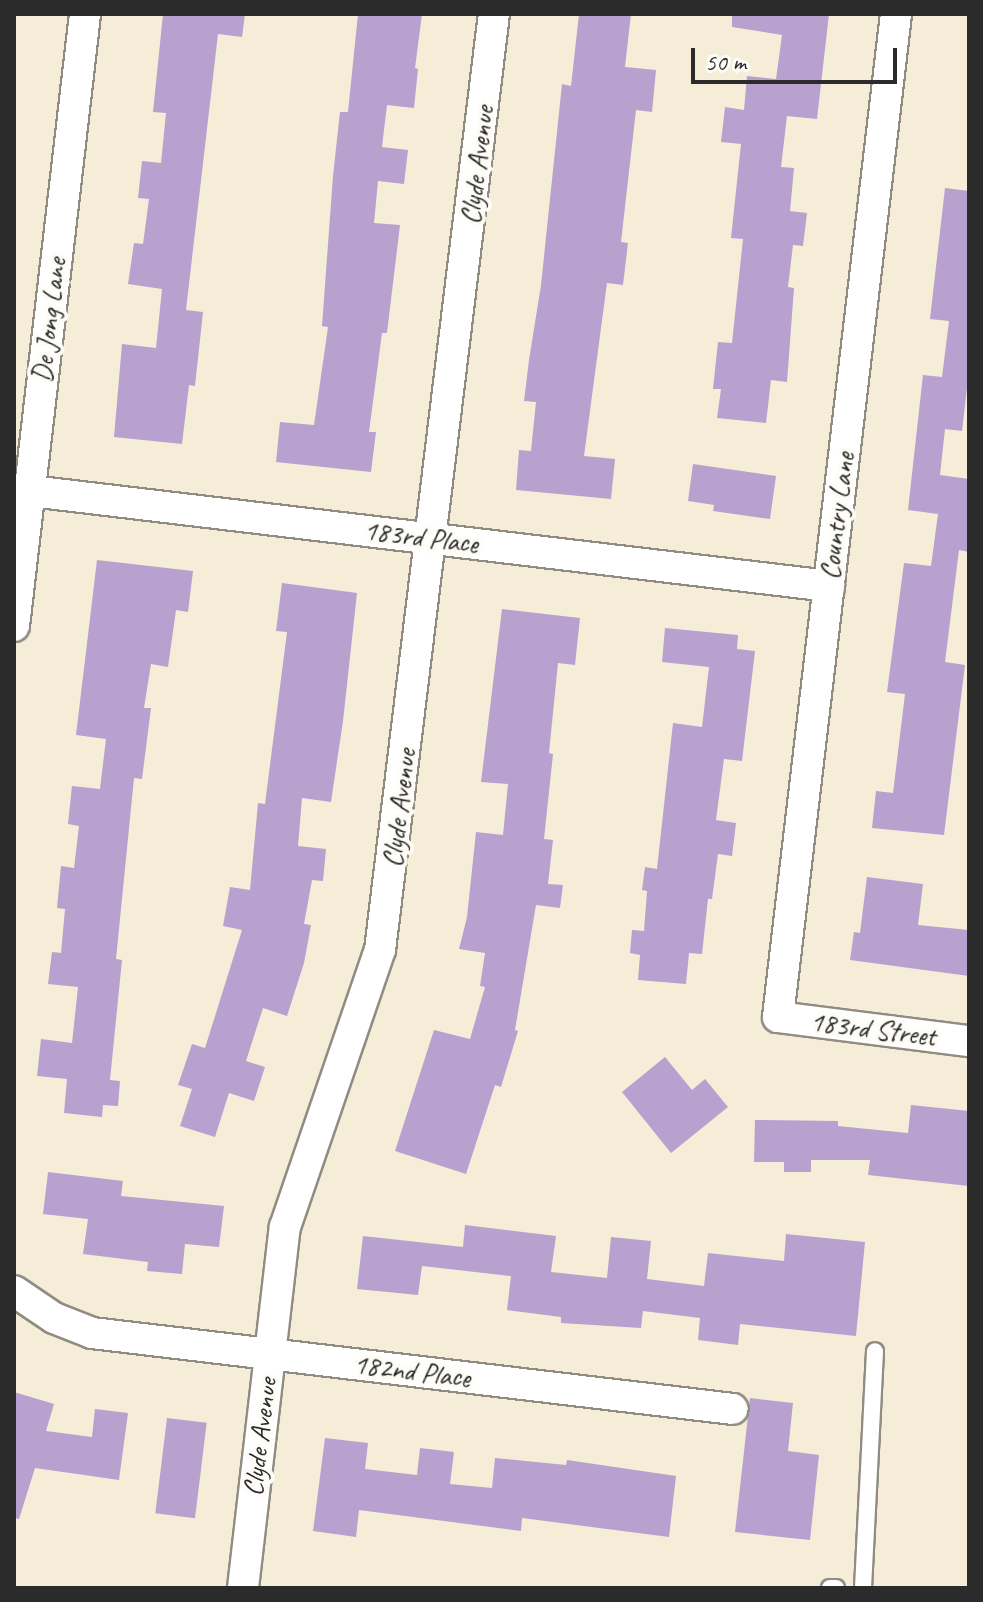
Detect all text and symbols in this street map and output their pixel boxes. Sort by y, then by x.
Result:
scale bar [695,32,901,82]
text: 50 m [705,47,746,77]
street label: Clyde Avenue [453,104,501,226]
street label: De Jong Lane [25,256,73,384]
street label: Country Lane [813,451,861,581]
street label: 183rd Place [362,513,480,561]
street label: Clyde Avenue [375,747,423,869]
street label: 183rd Street [808,1005,938,1053]
street label: 182nd Place [352,1347,472,1395]
street label: Clyde Avenue [236,1376,284,1498]

